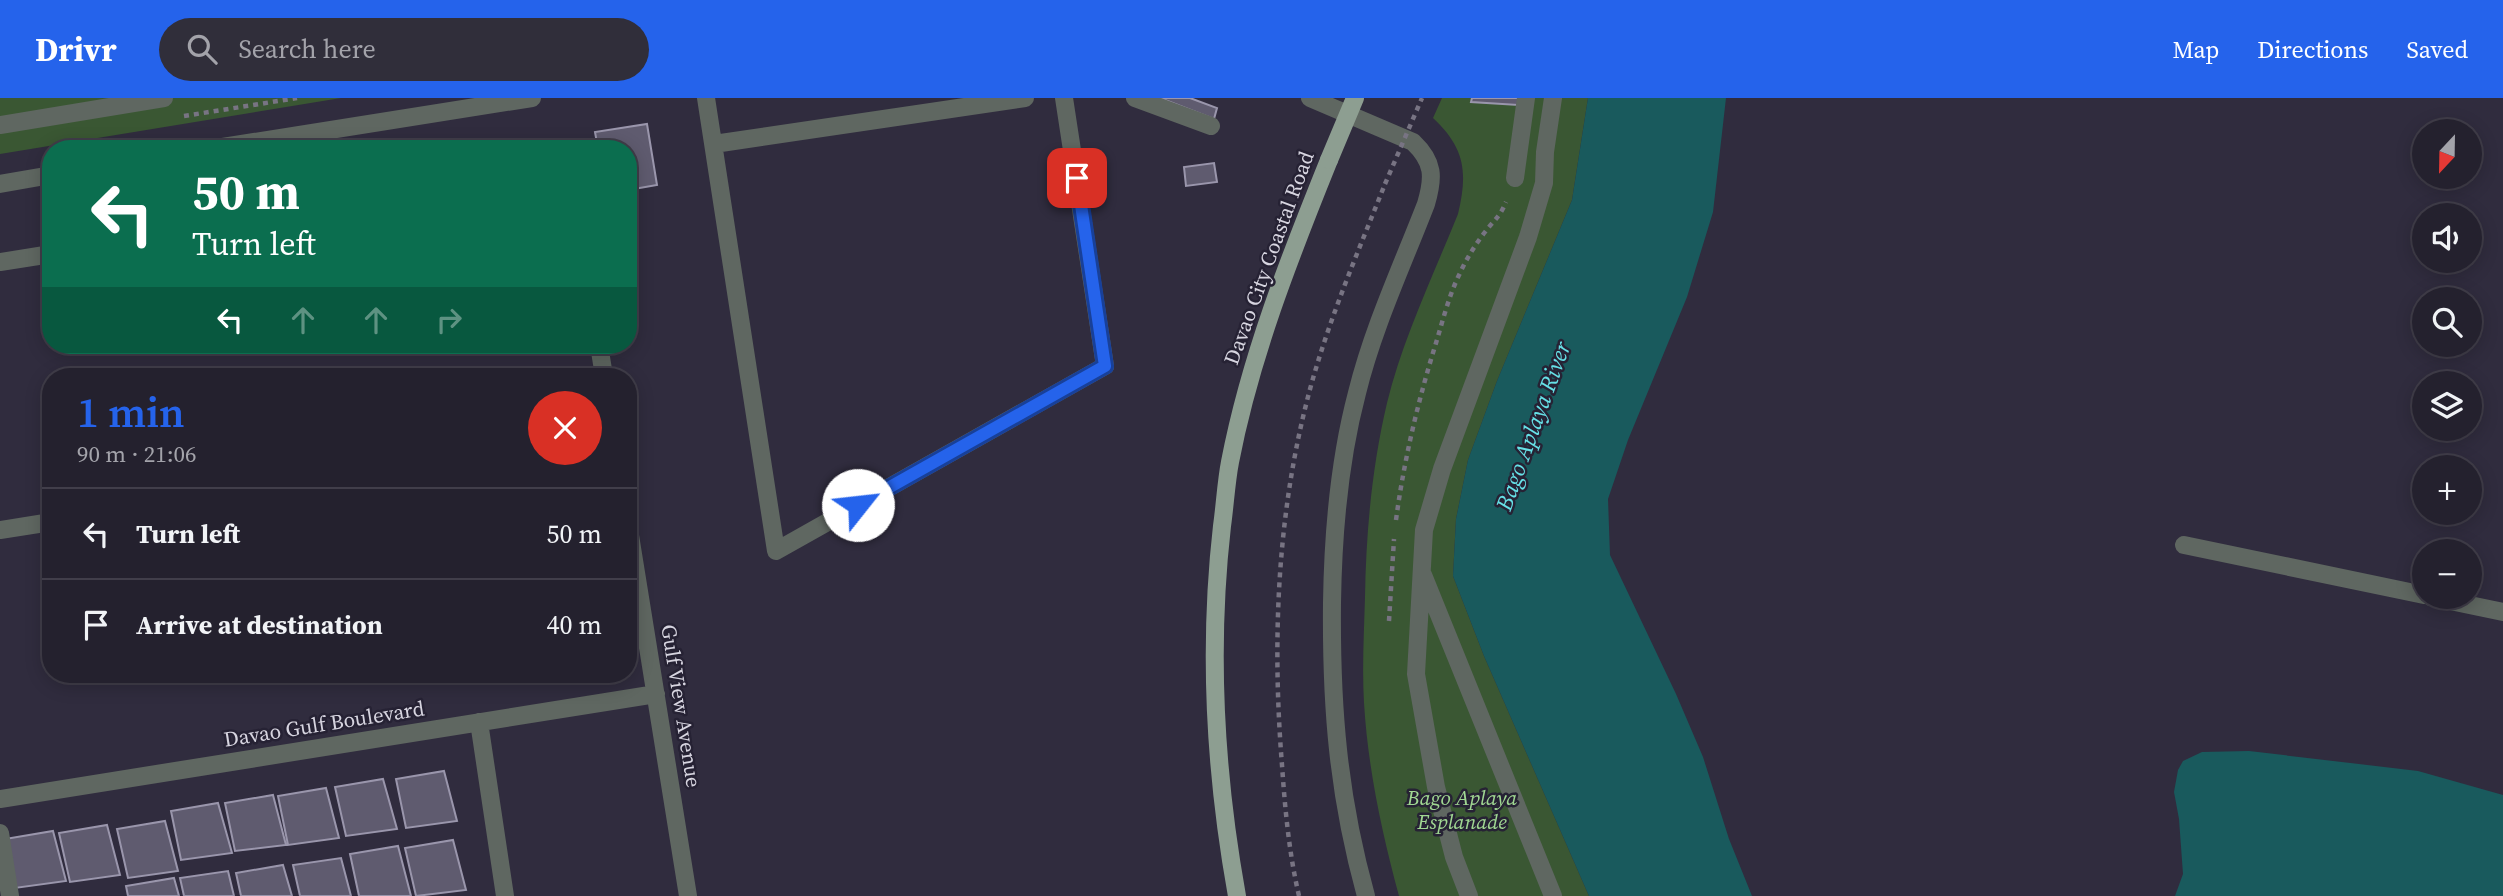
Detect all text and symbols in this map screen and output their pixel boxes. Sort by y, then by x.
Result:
search box [159,18,649,81]
text: Drivr [35,27,117,72]
icon: search [183,30,221,68]
text: Search here [239,31,376,67]
text: Map [2172,33,2219,66]
text: Directions [2257,33,2368,66]
text: Saved [2406,33,2468,66]
north arrow [2412,119,2482,189]
map controls [2412,119,2482,609]
street label: Davao City Coastal Road [1216,147,1321,369]
pin [1047,148,1107,208]
text: 50 m [192,158,300,225]
icon: arrive [1058,159,1096,197]
icon: left [77,168,168,259]
button: sound [2412,203,2482,273]
text: Turn left [192,222,316,266]
button: search [2412,287,2482,357]
icon: left [211,301,249,339]
icon: ahead [284,301,322,339]
icon: ahead [357,301,395,339]
icon: right [430,301,468,339]
water label: Bago Aplaya River [1487,336,1579,516]
button: layers [2412,371,2482,441]
text: 1 min [77,383,185,441]
button: close [528,391,602,465]
text: 90 m · 21:06 [77,438,197,470]
button: + [2412,455,2482,525]
position arrow [821,468,895,542]
icon: left [77,515,115,553]
text: Turn left [136,516,240,552]
text: 50 m [547,516,602,552]
button: − [2412,539,2482,609]
icon: arrive [77,606,115,644]
text: Arrive at destination [136,607,383,643]
text: 40 m [547,607,602,643]
street label: Gulf View Avenue [654,622,709,790]
street label: Davao Gulf Boulevard [222,693,426,754]
park label: Bago Aplaya Esplanade [1406,783,1517,836]

